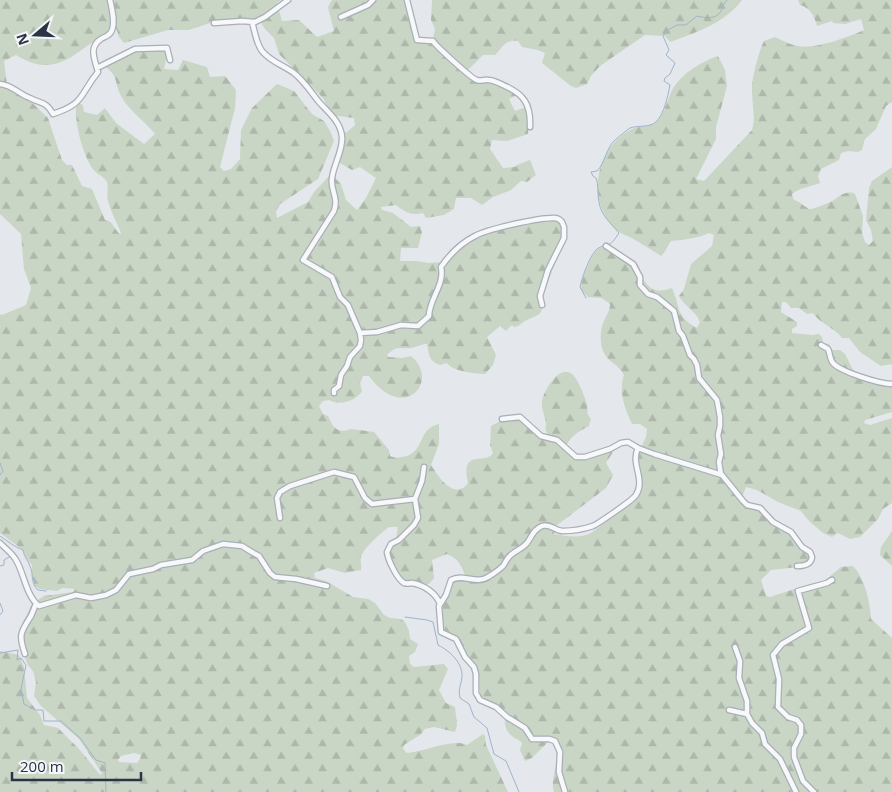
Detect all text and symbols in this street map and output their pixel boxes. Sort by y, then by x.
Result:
north arrow [10,10,60,60]
text: N [11,31,33,48]
scale bar [12,750,141,782]
text: 200 m [20,756,64,776]

